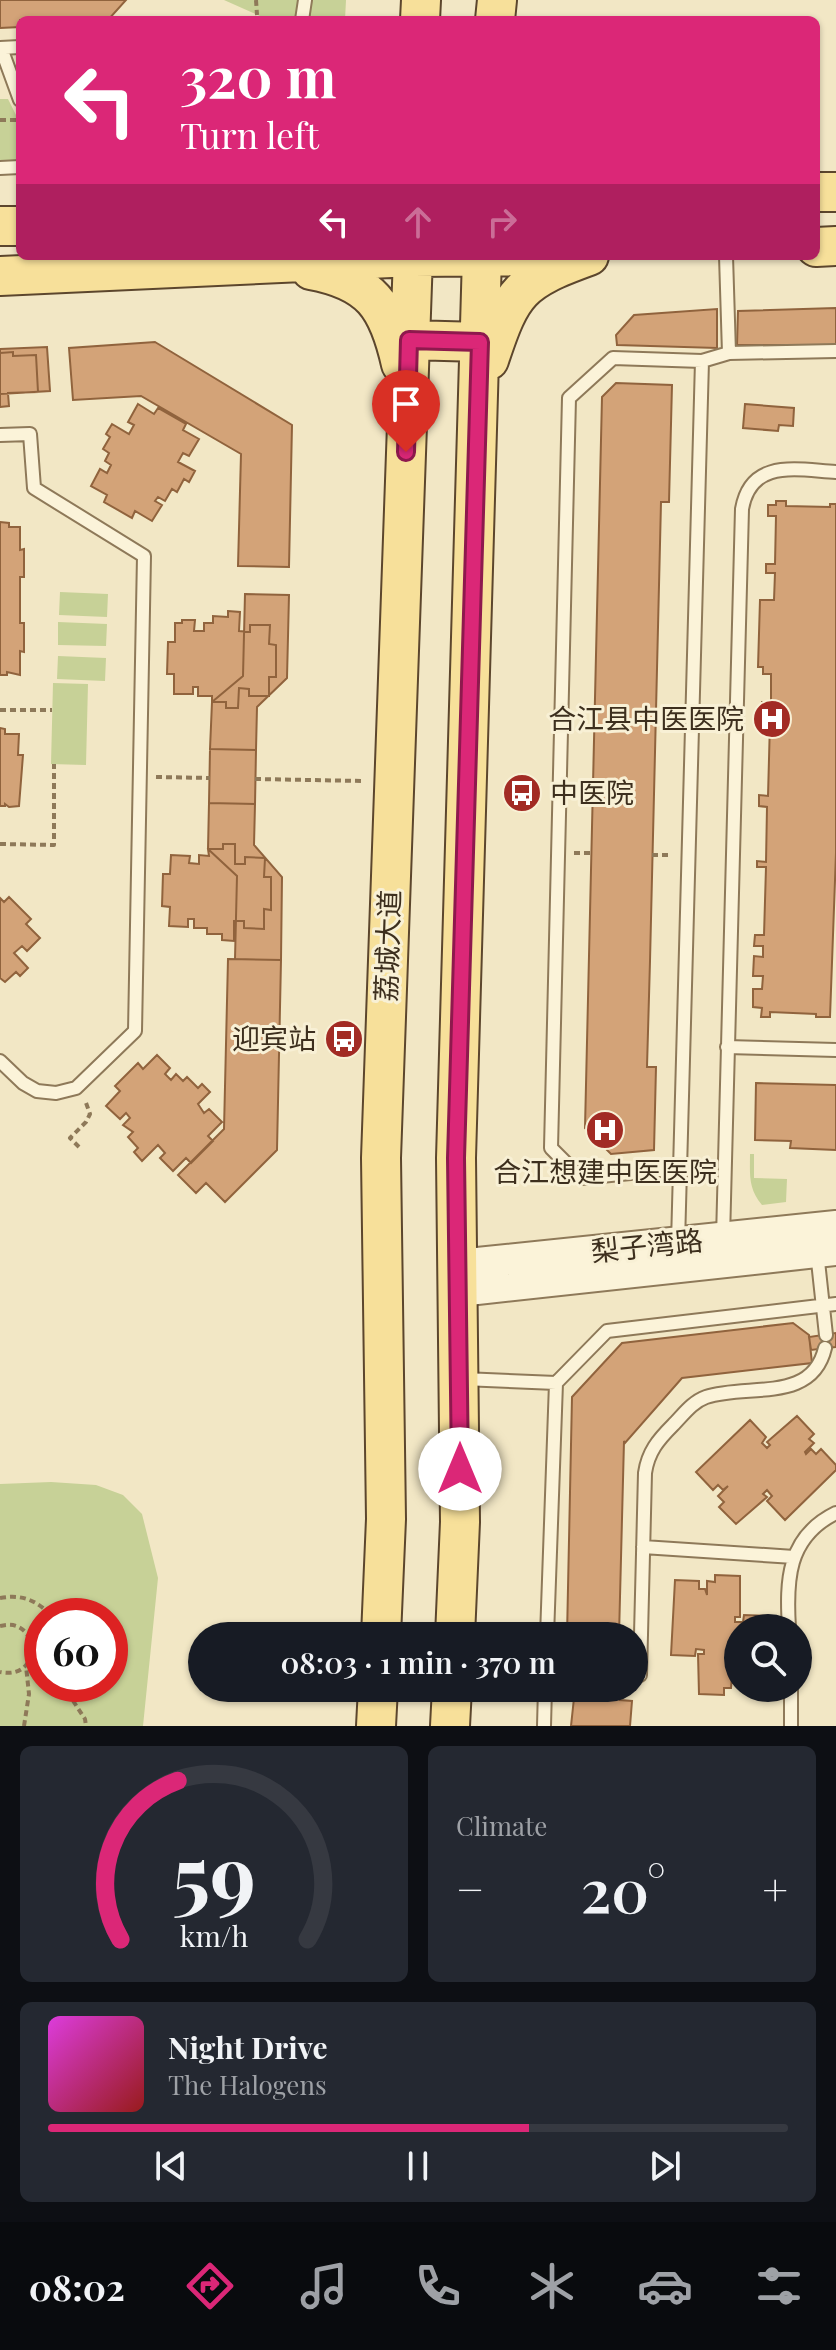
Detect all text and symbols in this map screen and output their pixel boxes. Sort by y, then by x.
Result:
text: 320 m [180,38,336,113]
icon: left [48,48,152,152]
text: Turn left [180,110,319,158]
icon: left [312,200,356,244]
icon: ahead [396,200,440,244]
icon: right [480,200,524,244]
pin [372,370,440,452]
icon: arrive [384,382,428,426]
hospital icon: 合江县中医医院 [751,698,793,740]
place label: 合江县中医医院 [548,699,744,736]
bus stop icon: 中医院 [501,772,543,814]
place label: 中医院 [550,773,634,810]
street label: 荔城大道 [366,889,407,1003]
bus stop icon: 迎宾站 [323,1018,365,1060]
place label: 迎宾站 [232,1019,316,1056]
hospital icon: 合江想建中医医院 [584,1109,626,1151]
place label: 合江想建中医医院 [493,1152,717,1189]
street label: 梨子湾路 [589,1220,704,1269]
position arrow [418,1427,502,1511]
speed limit sign: 60 [24,1598,128,1702]
map controls [724,1614,812,1702]
button: search [724,1614,812,1702]
text: 08:03 · 1 min · 370 m [280,1642,556,1682]
text: Climate [456,1808,547,1843]
text: 59 [172,1816,256,1927]
text: 20° [581,1848,666,1928]
text: − [456,1858,484,1917]
text: + [762,1858,788,1917]
text: km/h [180,1916,248,1954]
text: Night Drive [168,2027,328,2067]
text: The Halogens [168,2067,327,2102]
icon: previous [149,2144,193,2188]
icon: pause [396,2144,440,2188]
icon: next [643,2144,687,2188]
icon: directions [182,2258,238,2314]
icon: music [296,2258,352,2314]
icon: phone [410,2258,466,2314]
icon: climate [524,2258,580,2314]
icon: car [637,2258,693,2314]
icon: filters [751,2258,807,2314]
text: 08:02 [29,2262,125,2310]

